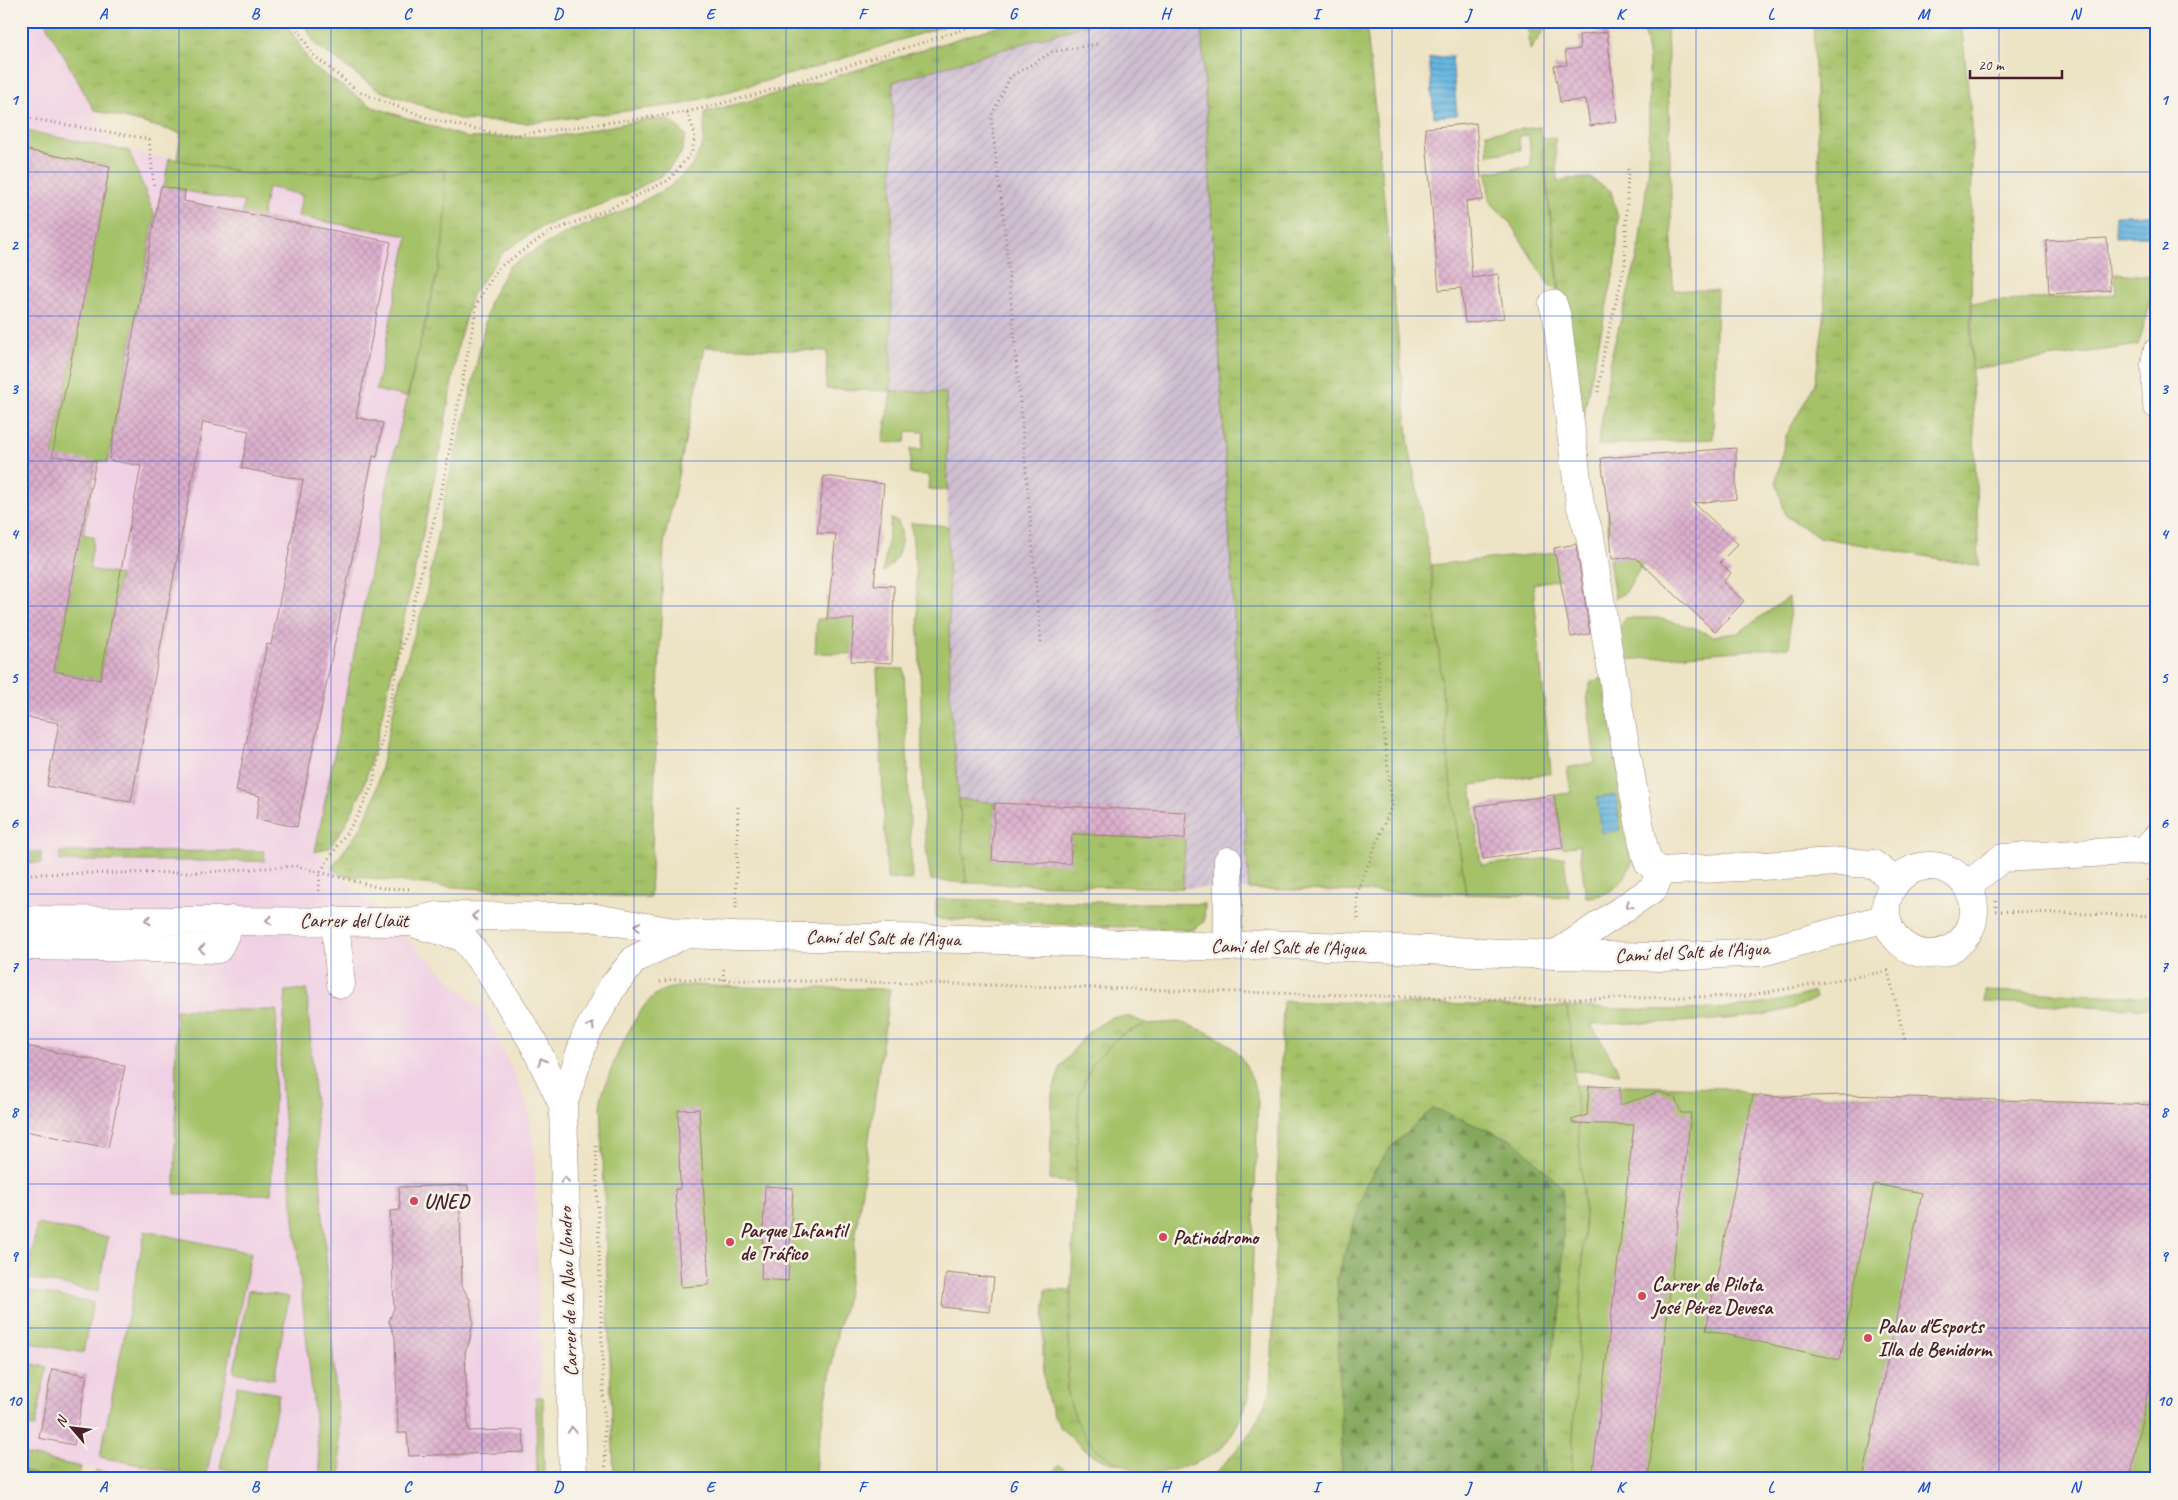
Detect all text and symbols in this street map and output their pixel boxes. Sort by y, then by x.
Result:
text: A [99,4,109,24]
text: B [251,4,261,24]
text: C [403,4,413,24]
text: D [553,4,564,24]
text: E [706,4,717,24]
text: F [858,4,869,24]
text: G [1009,4,1019,24]
text: H [1160,4,1172,24]
text: I [1313,4,1323,24]
text: J [1464,4,1473,24]
text: K [1616,4,1628,24]
text: L [1768,4,1776,24]
text: M [1917,4,1931,24]
text: N [2070,4,2083,24]
scale bar [1970,48,2063,80]
text: 20 m [1978,56,2005,75]
text: 1 [10,90,19,110]
text: 1 [2160,90,2169,110]
text: 2 [10,235,19,255]
text: 2 [2160,235,2169,255]
text: 3 [10,379,19,399]
text: 3 [2160,379,2169,399]
text: 4 [10,524,19,544]
text: 4 [2160,524,2169,544]
text: 5 [11,668,20,688]
text: 5 [2161,668,2170,688]
text: 6 [10,813,19,833]
text: 6 [2160,813,2169,833]
one-way arrow [1625,899,1634,908]
street label: Carrer del Llaüt [300,908,411,933]
one-way arrow [471,911,479,921]
one-way arrow [144,915,152,925]
one-way arrow [265,915,273,926]
one-way arrow [633,921,642,931]
street label: Camí del Salt de l'Aigua [806,924,962,952]
street label: Camí del Salt de l'Aigua [1211,933,1367,961]
street label: Camí del Salt de l'Aigua [1614,935,1772,969]
one-way arrow [197,944,205,954]
text: 7 [10,957,19,977]
text: 7 [2160,957,2169,977]
one-way arrow [584,1023,594,1032]
one-way arrow [538,1057,548,1066]
text: 8 [10,1102,19,1122]
text: 8 [2160,1102,2169,1122]
one-way arrow [560,1176,570,1184]
place label: UNED [424,1189,471,1214]
marker: UNED [408,1195,420,1207]
street label: Carrer de la Nau Llondro [552,1205,583,1377]
place label: Parque Infantil de Tráfico [740,1218,851,1266]
place label: Patinódromo [1173,1225,1260,1250]
marker: Patinódromo [1157,1231,1169,1243]
marker: Parque Infantil de Tráfico [724,1236,736,1248]
text: 9 [10,1246,19,1266]
text: 9 [2160,1246,2169,1266]
place label: Carrer de Pilota José Pérez Devesa [1650,1272,1774,1320]
marker: Carrer de Pilota José Pérez Devesa [1636,1290,1648,1302]
place label: Palau d'Esports Illa de Benidorm [1878,1314,1993,1362]
marker: Palau d'Esports Illa de Benidorm [1862,1332,1874,1344]
text: 10 [7,1391,23,1411]
text: 10 [2157,1391,2173,1411]
north arrow [48,1402,98,1452]
text: N [51,1412,72,1430]
one-way arrow [567,1426,577,1434]
text: A [99,1477,109,1497]
text: B [251,1477,261,1497]
text: C [403,1477,413,1497]
text: D [553,1477,564,1497]
text: E [706,1477,717,1497]
text: F [858,1477,869,1497]
text: G [1009,1477,1019,1497]
text: H [1160,1477,1172,1497]
text: I [1313,1477,1323,1497]
text: J [1464,1477,1473,1497]
text: K [1616,1477,1628,1497]
text: L [1768,1477,1776,1497]
text: M [1917,1477,1931,1497]
text: N [2070,1477,2083,1497]

